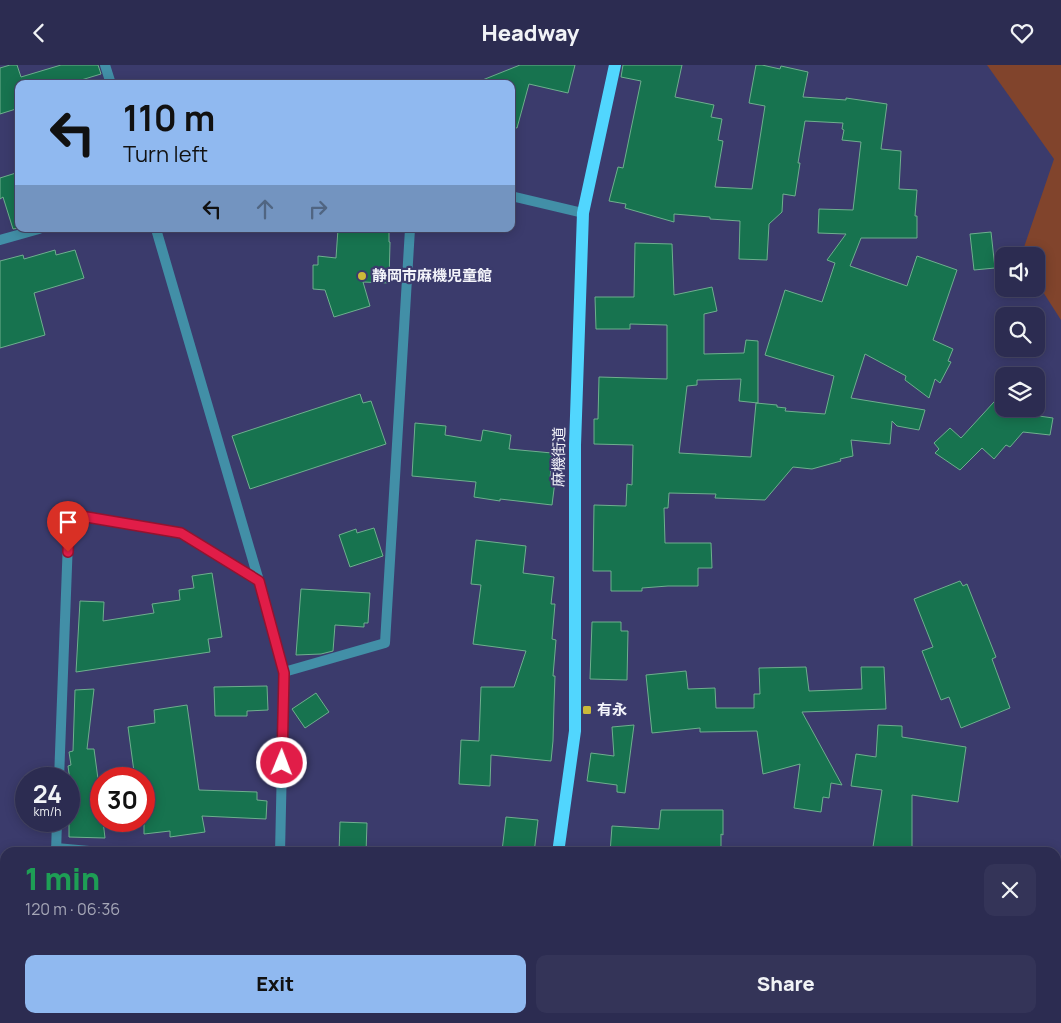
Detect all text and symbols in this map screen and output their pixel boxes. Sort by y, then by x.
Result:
text: Headway [482,18,579,48]
icon: back [25,19,53,47]
icon: heart [1008,19,1036,47]
text: 110 m [123,94,215,142]
icon: left [40,100,105,165]
text: Turn left [123,139,208,169]
icon: left [198,195,226,223]
icon: ahead [251,195,279,223]
icon: right [304,195,332,223]
map controls [995,247,1045,417]
button: sound [995,247,1045,297]
place label: 静岡市麻機児童館 [372,265,492,286]
marker: 静岡市麻機児童館 [356,270,368,282]
button: search [995,307,1045,357]
button: layers [995,367,1045,417]
street label: 麻機街道 [547,427,570,487]
pin [47,501,89,552]
icon: arrive [54,508,82,536]
place label: 有永 [597,699,627,720]
marker: 有永 [581,704,593,716]
position arrow [255,736,307,788]
speed limit sign: 30 [90,767,155,832]
text: 24 [33,776,62,811]
text: km/h [34,803,61,820]
text: 1 min [25,858,100,899]
button: close [984,864,1036,916]
text: 120 m · 06:36 [25,898,120,920]
button: Exit [25,955,526,1013]
button: Share [536,955,1036,1013]

